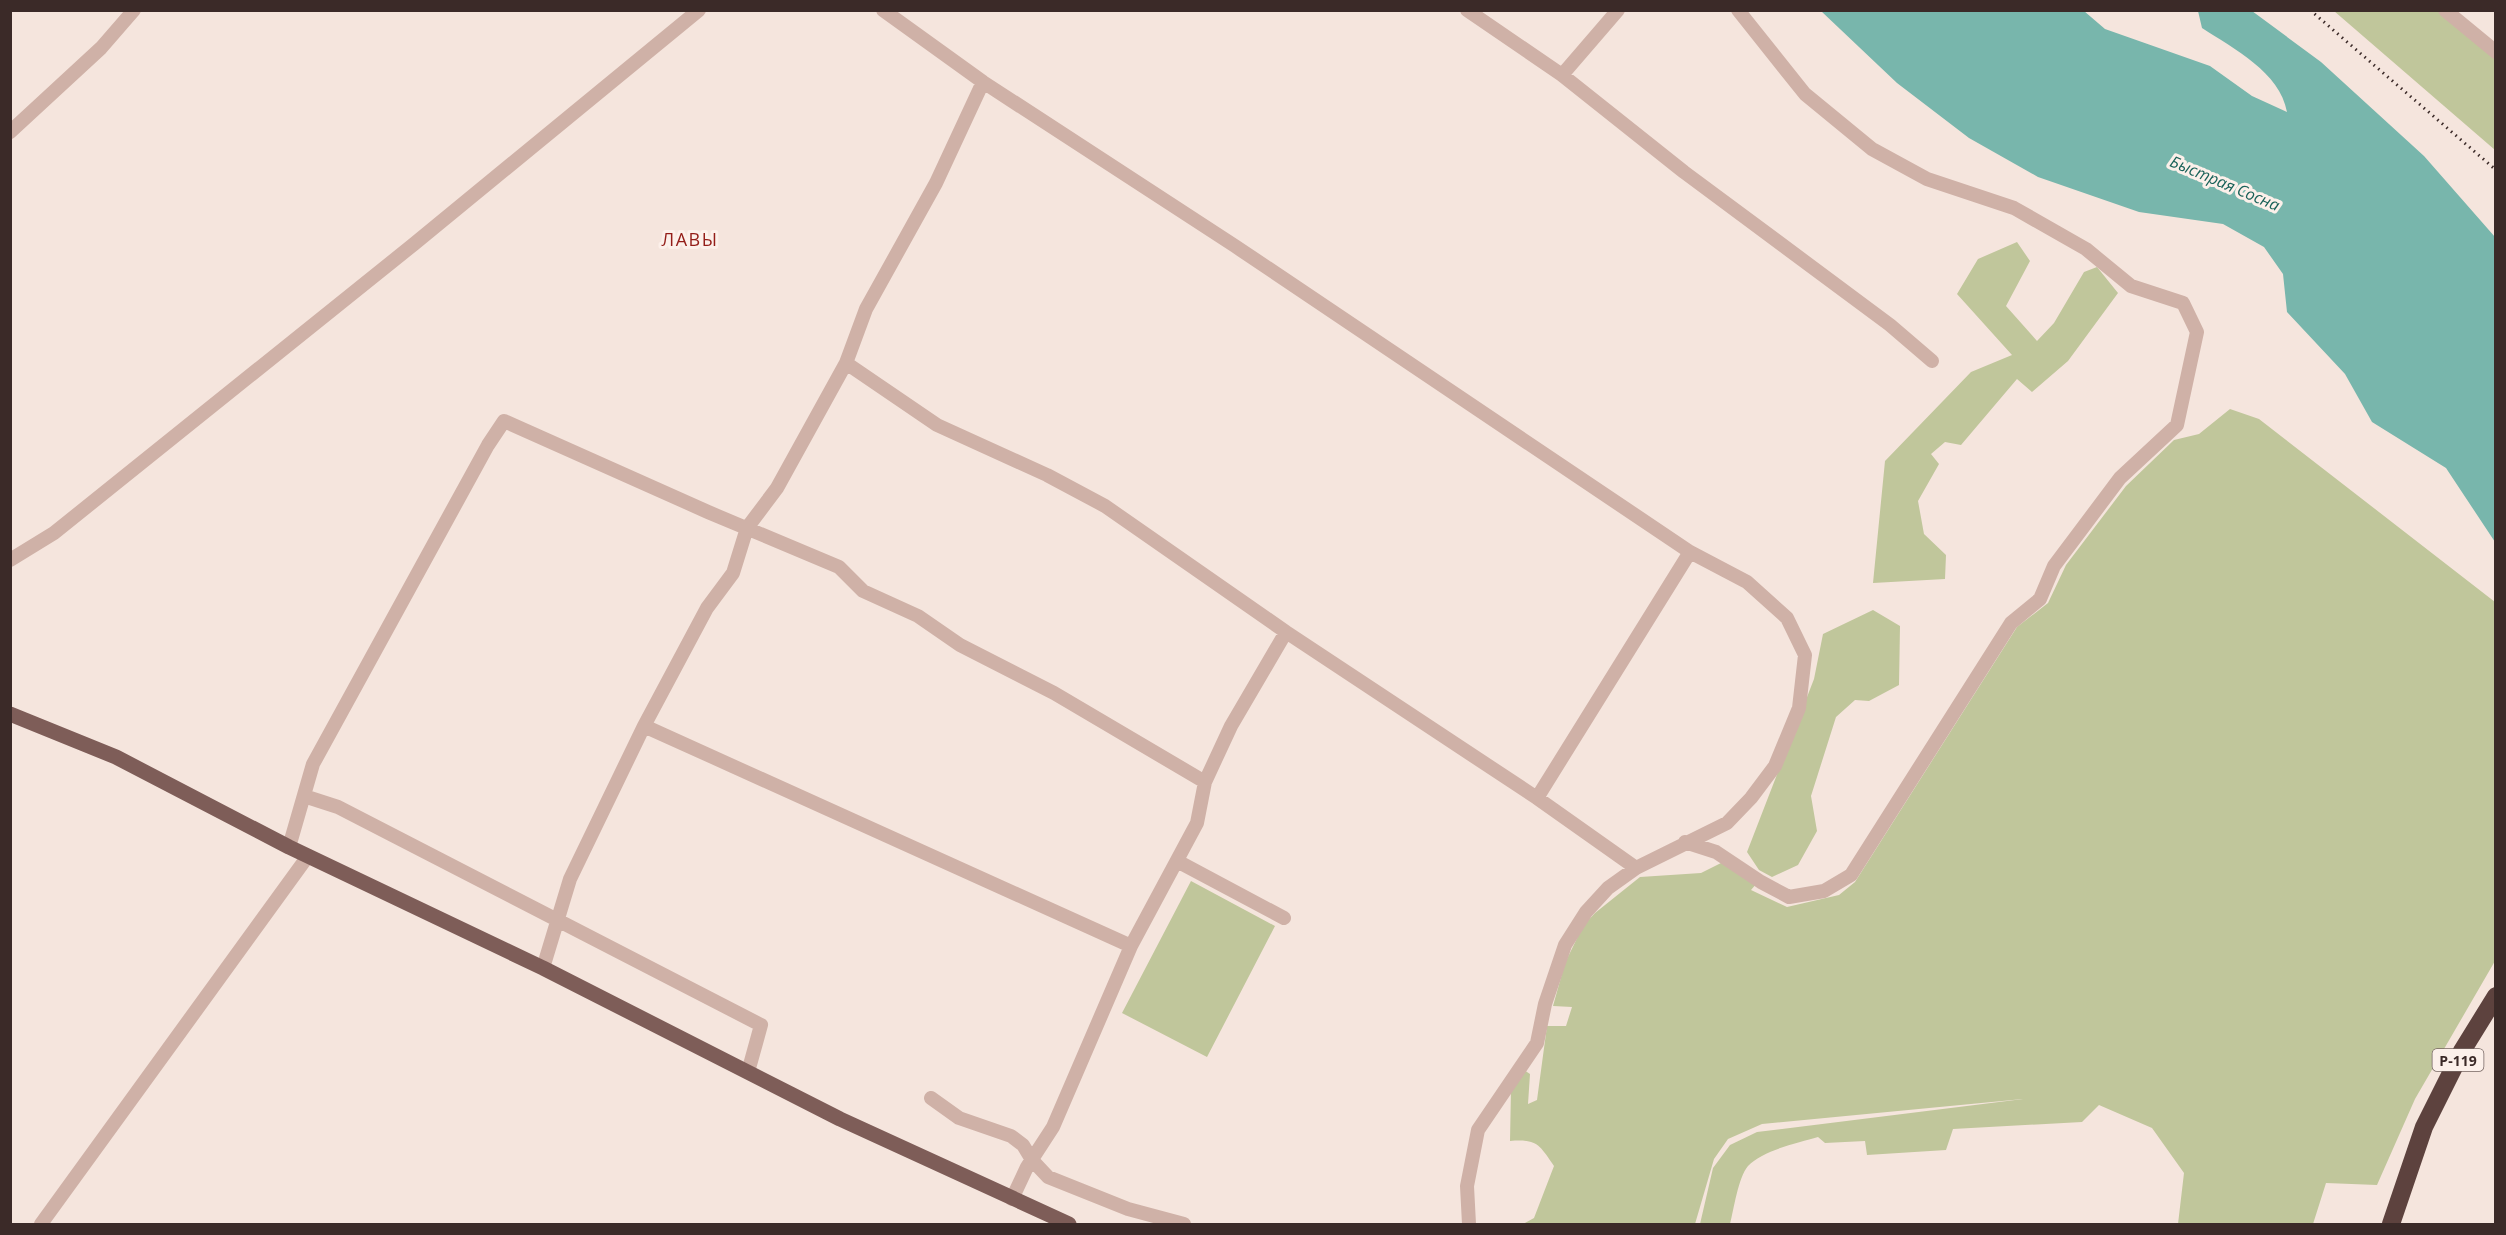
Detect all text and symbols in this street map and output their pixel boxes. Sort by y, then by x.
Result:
water label: Быстрая Сосна [2167,150,2283,216]
district label: ЛАВЫ [662,227,718,251]
road number: Р-119 [2432,1049,2484,1071]

